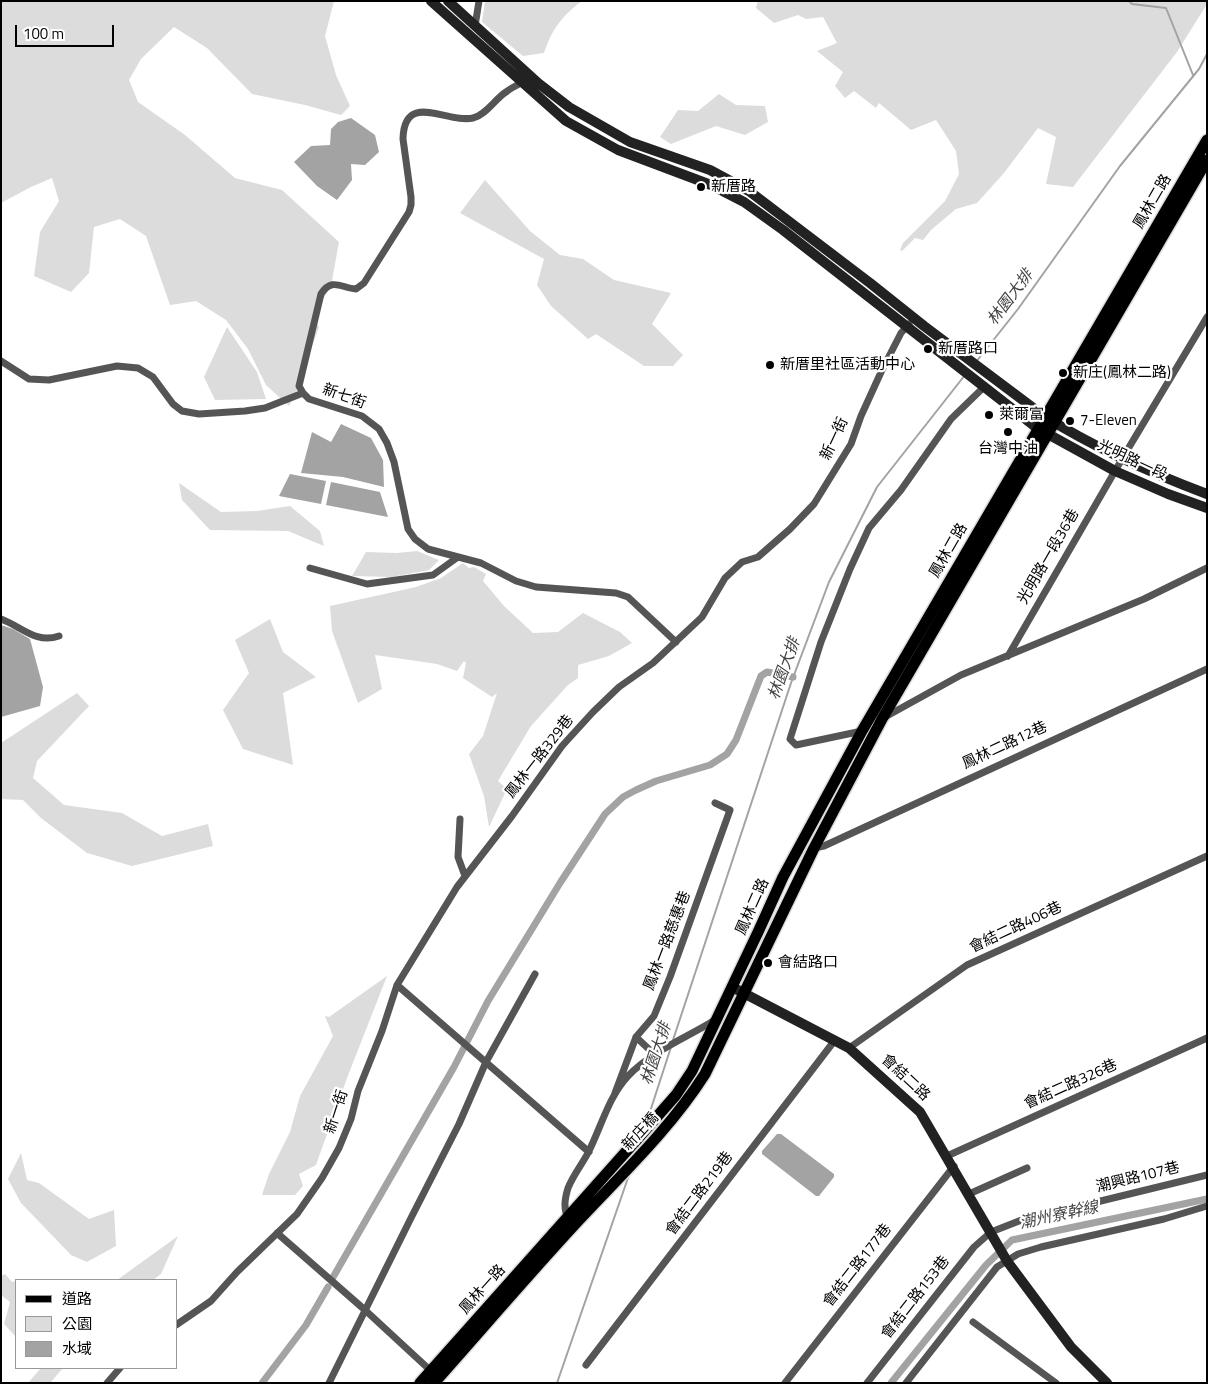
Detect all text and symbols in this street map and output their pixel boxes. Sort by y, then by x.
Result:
scale bar [18,15,116,47]
text: 100 m [23,22,64,45]
street label: 鳳林二路 [1130,172,1176,232]
place label: 新厝路 [711,178,756,196]
marker: 新厝路 [695,181,707,193]
water label: 林園大排 [984,267,1038,329]
place label: 新厝路口 [938,340,998,358]
marker: 新厝路口 [922,343,934,355]
place label: 新厝里社區活動中心 [780,356,915,374]
marker: 新厝里社區活動中心 [764,359,776,371]
place label: 新庄(鳳林二路) [1073,364,1171,382]
marker: 新庄(鳳林二路) [1057,367,1069,379]
street label: 新七街 [320,381,368,413]
place label: 萊爾富 [999,406,1044,424]
marker: 萊爾富 [983,409,995,421]
place label: 7-Eleven [1080,412,1137,430]
street label: 新一街 [817,415,853,463]
marker: 7-Eleven [1064,415,1076,427]
marker: 台灣中油 [1002,426,1014,438]
street label: 光明路一段 [1094,437,1170,485]
place label: 台灣中油 [978,440,1038,458]
street label: 光明路一段36巷 [1015,506,1083,608]
street label: 鳳林二路 [926,521,972,581]
water label: 林園大排 [765,636,805,702]
street label: 鳳林一路329巷 [502,712,578,802]
street label: 鳳林二路12巷 [960,718,1050,774]
street label: 鳳林二路 [733,876,773,938]
street label: 鳳林一路慈惠巷 [641,889,695,993]
street label: 會結二路406巷 [967,899,1065,957]
place label: 會結路口 [778,954,838,972]
marker: 會結路口 [762,957,774,969]
water label: 林園大排 [638,1021,676,1087]
street label: 會結二路 [877,1051,933,1105]
street label: 會結二路326巷 [1022,1056,1120,1114]
street label: 新一街 [321,1088,353,1136]
street label: 新庄橋 [619,1109,663,1155]
street label: 會結二路219巷 [663,1149,737,1239]
street label: 潮興路107巷 [1094,1159,1182,1197]
water label: 潮州寮幹線 [1018,1198,1100,1234]
street label: 會結二路177巷 [820,1221,896,1311]
street label: 會結二路153巷 [878,1253,954,1343]
street label: 鳳林一路 [456,1262,510,1318]
legend [15,1279,178,1369]
text: 道路 [62,1287,92,1310]
text: 公園 [62,1312,92,1335]
text: 水域 [62,1337,92,1360]

